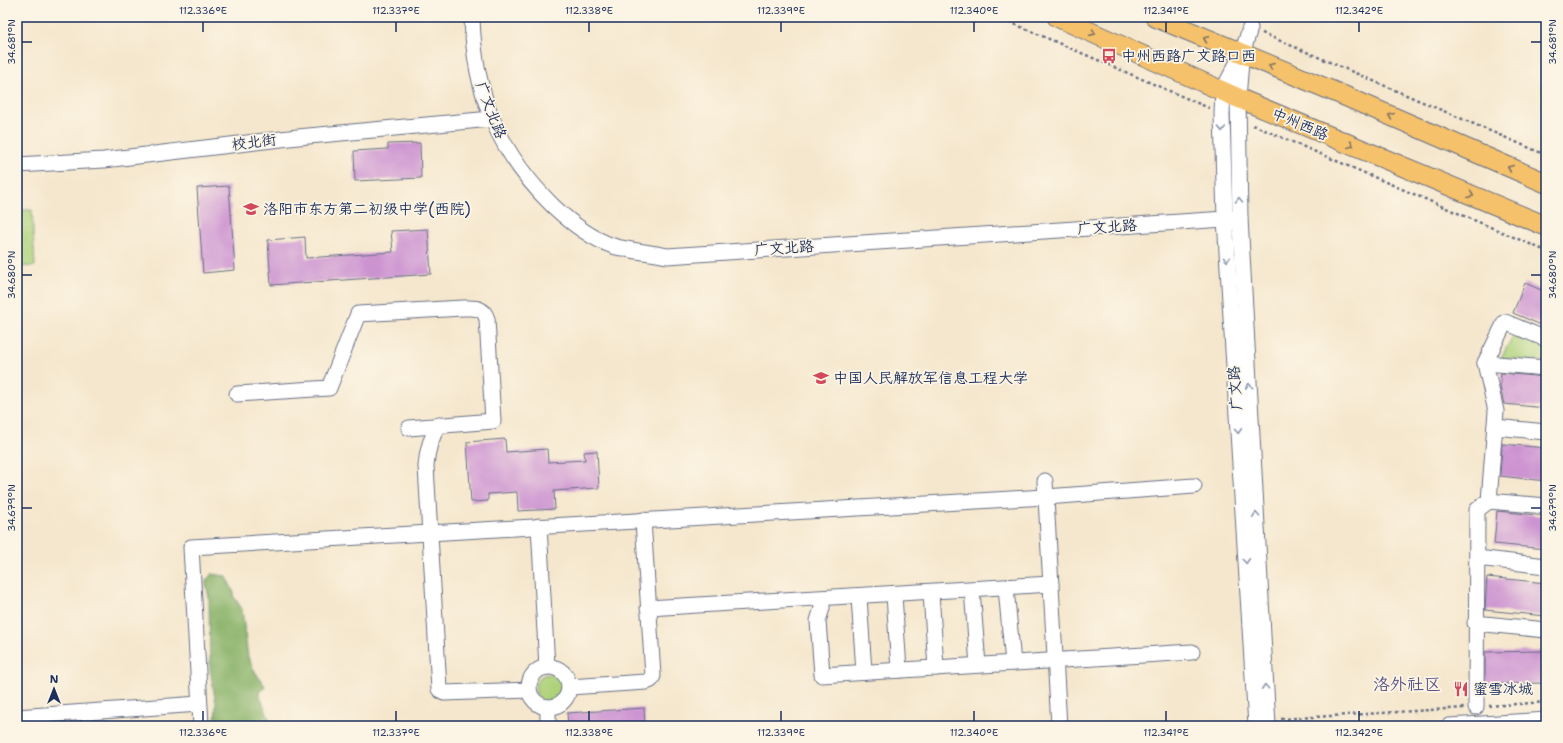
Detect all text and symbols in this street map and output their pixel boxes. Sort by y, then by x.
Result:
text: 112.336°E [179,4,227,17]
text: 112.337°E [372,4,420,17]
text: 112.338°E [565,4,613,17]
text: 112.339°E [757,4,805,17]
text: 112.340°E [950,4,998,17]
text: 112.341°E [1143,4,1189,17]
text: 112.342°E [1335,4,1383,17]
text: 34.681°N [5,19,18,65]
text: 34.681°N [1546,19,1559,65]
one-way arrow [1088,28,1096,36]
one-way arrow [1202,36,1210,44]
place label: 中州西路广文路口西 [1121,46,1256,66]
bus stop icon: 中州西路广文路口西 [1100,47,1118,65]
one-way arrow [1267,63,1275,71]
street label: 广文北路 [471,78,511,142]
street label: 中州西路 [1268,103,1332,145]
one-way arrow [1387,113,1395,121]
one-way arrow [1218,126,1226,132]
street label: 校北街 [230,129,278,155]
one-way arrow [1347,140,1355,148]
one-way arrow [1507,165,1515,173]
one-way arrow [1467,190,1475,198]
one-way arrow [1235,197,1243,203]
place label: 洛阳市东方第二初级中学(西院) [263,199,471,219]
school or university icon: 洛阳市东方第二初级中学(西院) [242,200,260,218]
street label: 广文北路 [1076,215,1138,239]
street label: 广文北路 [753,236,815,260]
text: 34.680°N [5,251,18,299]
text: 34.680°N [1546,251,1559,299]
one-way arrow [1223,256,1232,262]
street label: 广文路 [1223,365,1247,411]
place label: 中国人民解放军信息工程大学 [833,368,1028,388]
school or university icon: 中国人民解放军信息工程大学 [812,369,830,387]
one-way arrow [1244,383,1253,389]
one-way arrow [1234,428,1242,434]
text: 34.679°N [5,484,18,532]
text: 34.679°N [1546,484,1559,532]
one-way arrow [1251,512,1260,518]
one-way arrow [1242,558,1250,564]
north arrow [34,669,74,709]
text: N [50,672,59,687]
district label: 洛外社区 [1373,673,1441,695]
place label: 蜜雪冰城 [1473,679,1533,699]
restaurant icon: 蜜雪冰城 [1452,680,1470,698]
one-way arrow [1261,684,1270,690]
text: 112.336°E [179,726,227,739]
text: 112.337°E [372,726,420,739]
text: 112.338°E [565,726,613,739]
text: 112.339°E [757,726,805,739]
text: 112.340°E [950,726,998,739]
text: 112.341°E [1143,726,1189,739]
text: 112.342°E [1335,726,1383,739]

